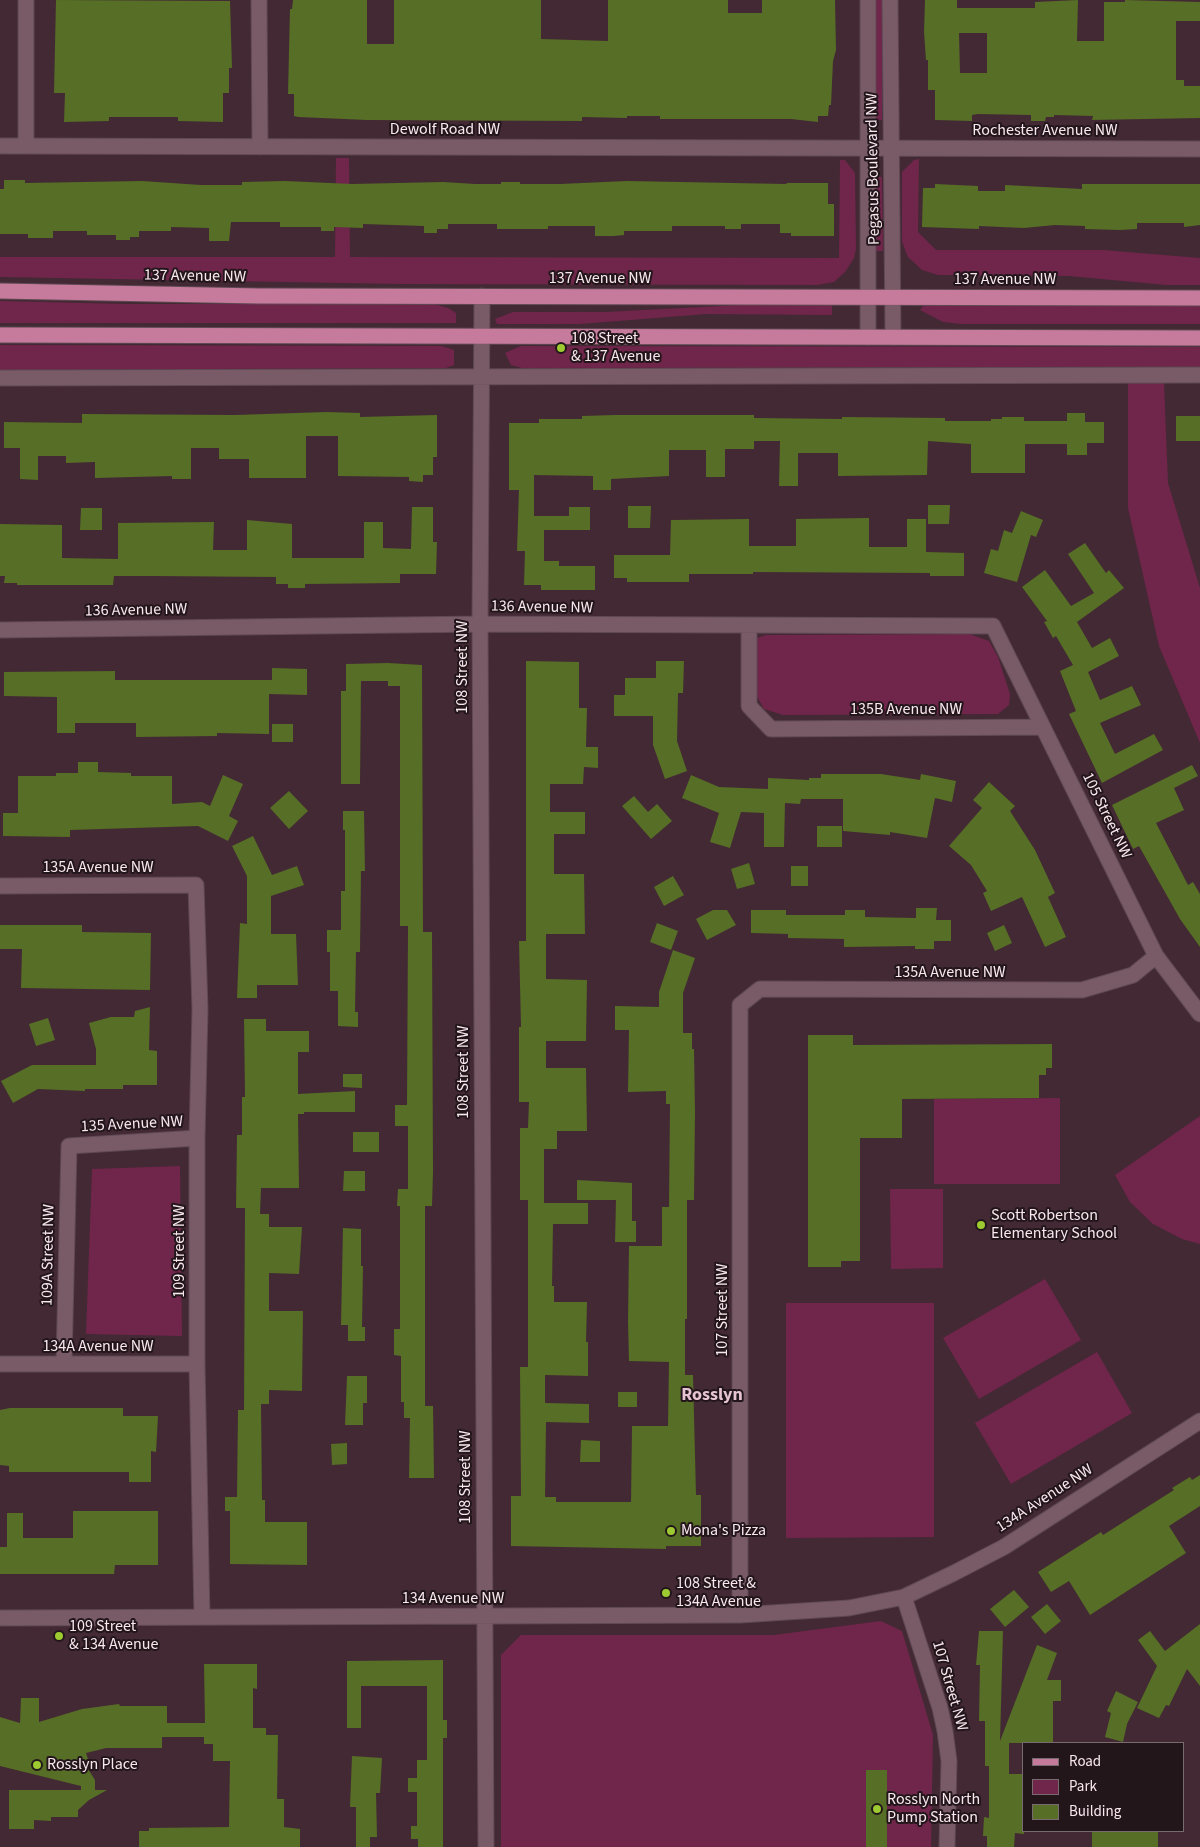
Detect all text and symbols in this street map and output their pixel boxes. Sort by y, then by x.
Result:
street label: Pegasus Boulevard NW [863,93,885,245]
street label: Dewolf Road NW [390,120,500,140]
street label: Rochester Avenue NW [972,121,1118,141]
street label: 137 Avenue NW [144,267,246,287]
street label: 137 Avenue NW [549,269,651,289]
street label: 137 Avenue NW [954,270,1056,290]
place label: 108 Street & 137 Avenue [571,329,660,367]
marker: 108 Street & 137 Avenue [555,342,567,354]
street label: 136 Avenue NW [491,598,593,618]
street label: 136 Avenue NW [85,601,187,621]
street label: 108 Street NW [453,620,473,714]
street label: 135B Avenue NW [850,700,962,720]
street label: 105 Street NW [1077,770,1135,862]
street label: 135A Avenue NW [42,858,154,878]
street label: 135A Avenue NW [894,963,1006,983]
street label: 108 Street NW [454,1025,474,1119]
street label: 135 Avenue NW [80,1113,184,1137]
street label: 109A Street NW [39,1204,59,1306]
street label: 109 Street NW [170,1204,190,1298]
place label: Scott Robertson Elementary School [991,1206,1117,1244]
marker: Scott Robertson Elementary School [975,1219,987,1231]
street label: 107 Street NW [713,1263,733,1357]
street label: 134A Avenue NW [42,1337,154,1357]
district label: Rosslyn [681,1385,743,1407]
street label: 108 Street NW [456,1430,476,1524]
street label: 134A Avenue NW [993,1461,1097,1537]
place label: Mona's Pizza [681,1521,766,1541]
marker: Mona's Pizza [665,1525,677,1537]
place label: 108 Street & 134A Avenue [676,1574,761,1612]
marker: 108 Street & 134A Avenue [660,1587,672,1599]
street label: 134 Avenue NW [402,1589,504,1609]
place label: 109 Street & 134 Avenue [69,1617,158,1655]
marker: 109 Street & 134 Avenue [53,1630,65,1642]
street label: 107 Street NW [927,1639,971,1733]
legend [1022,1742,1185,1832]
text: Road [1069,1751,1101,1772]
place label: Rosslyn Place [47,1755,138,1775]
marker: Rosslyn Place [31,1759,43,1771]
text: Park [1069,1776,1097,1797]
place label: Rosslyn North Pump Station [887,1790,980,1828]
text: Building [1069,1801,1121,1822]
marker: Rosslyn North Pump Station [871,1803,883,1815]

